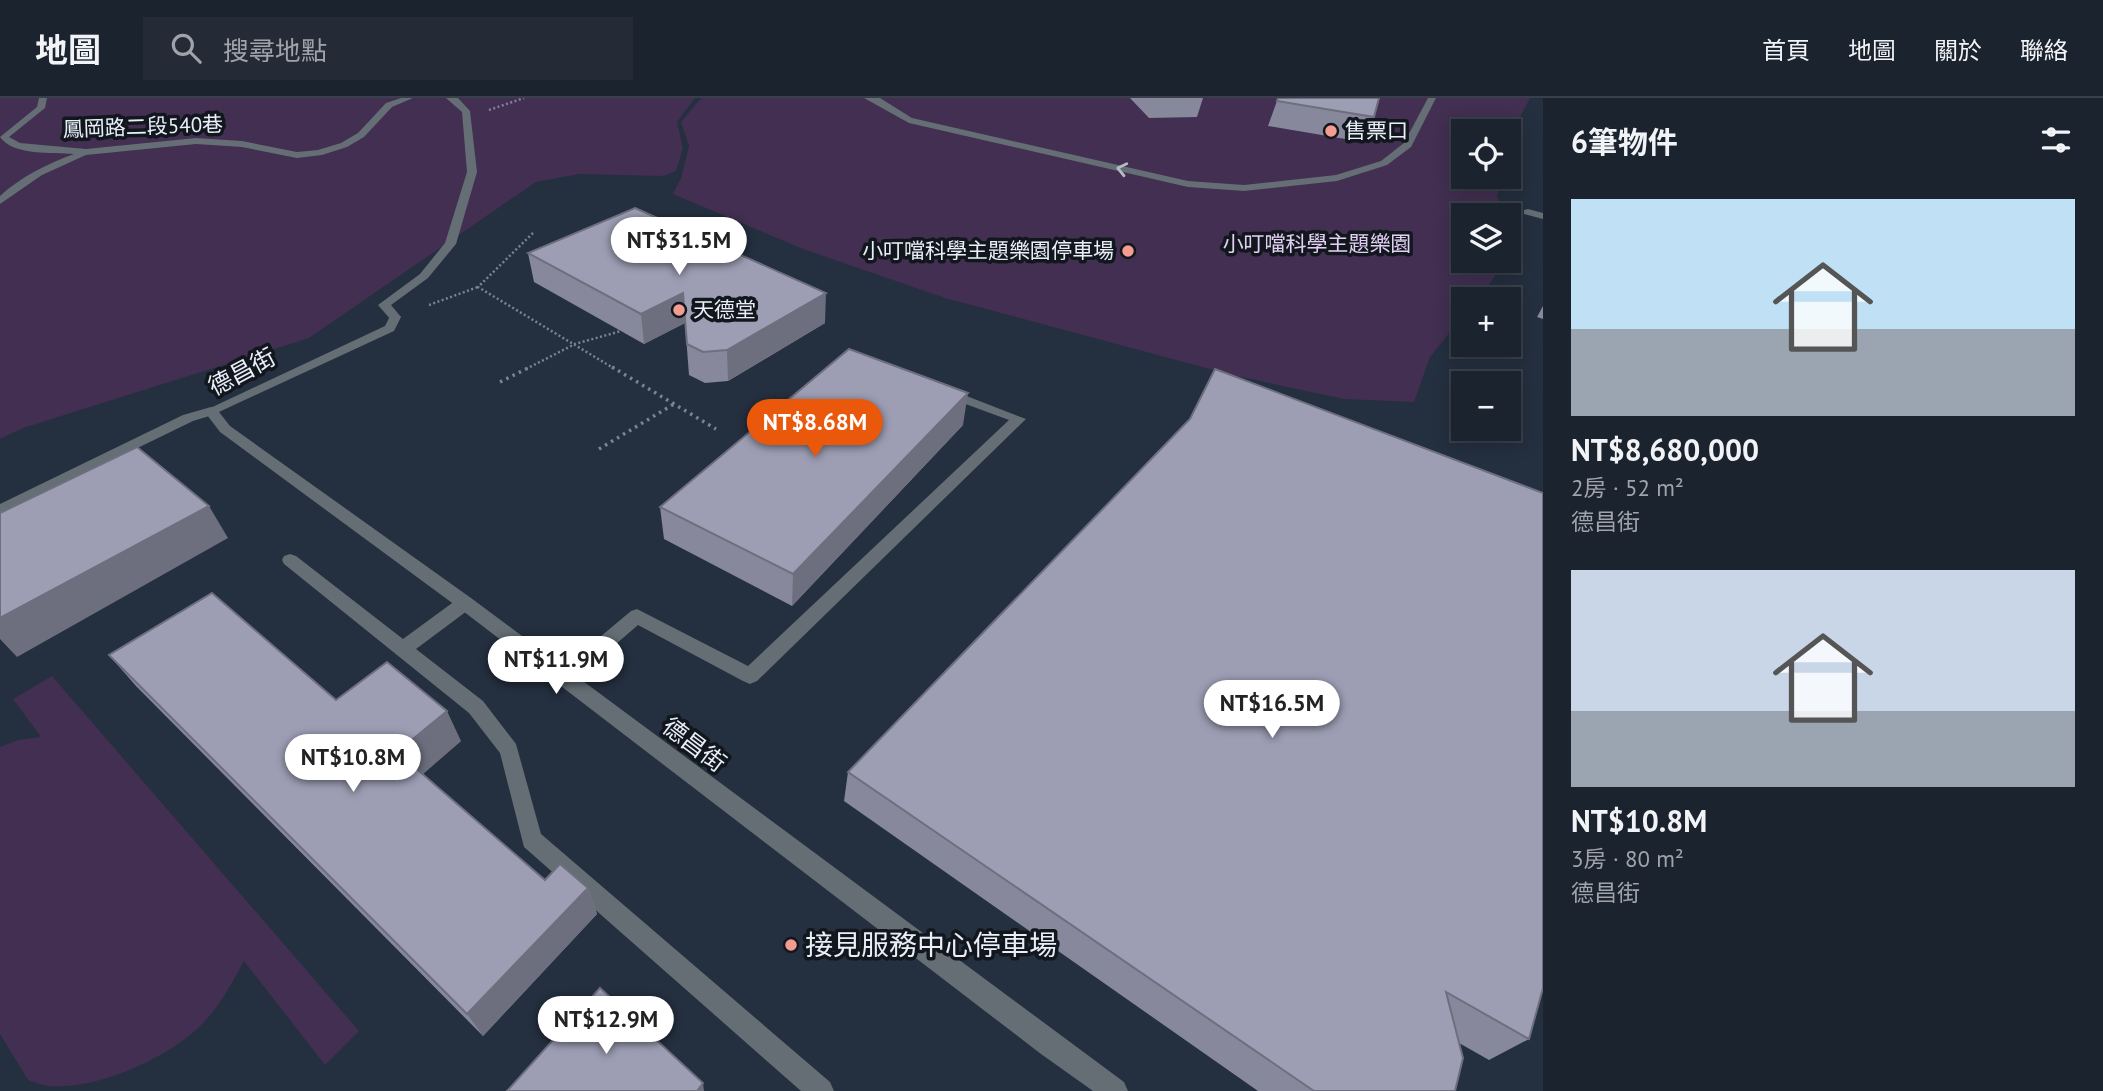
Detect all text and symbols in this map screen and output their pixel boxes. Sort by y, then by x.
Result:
search box [143,17,633,80]
text: 地圖 [35,28,101,71]
icon: search [167,29,205,67]
text: 搜尋地點 [223,34,327,67]
text: 首頁 [1762,35,1810,66]
text: 地圖 [1848,35,1896,66]
text: 關於 [1934,35,1982,66]
text: 聯絡 [2020,35,2068,66]
street label: 鳳岡路二段540巷 [62,110,224,143]
place label: 售票口 [1345,117,1408,144]
map controls [1451,119,1521,441]
button: locate [1451,119,1521,189]
icon: filters [2037,121,2075,159]
text: 6筆物件 [1571,122,1678,161]
marker: 售票口 [1323,123,1339,139]
one-way arrow [1116,163,1128,177]
button: layers [1451,203,1521,273]
pin: NT$31.5M [607,218,751,277]
text: NT$31.5M [627,225,731,254]
park label: 小叮噹科學主題樂園 [1223,230,1412,257]
place label: 小叮噹科學主題樂園停車場 [862,237,1114,264]
marker: 小叮噹科學主題樂園停車場 [1120,243,1136,259]
icon: home [1760,244,1886,370]
button: + [1451,287,1521,357]
place label: 天德堂 [693,296,756,323]
marker: 天德堂 [671,302,687,318]
street label: 德昌街 [203,341,281,402]
button: − [1451,371,1521,441]
pin: NT$8.68M [743,400,887,459]
text: NT$8.68M [763,407,867,436]
text: NT$8,680,000 [1571,430,1759,469]
text: 2房 · 52 m² [1571,473,1684,502]
text: 德昌街 [1571,507,1640,536]
icon: home [1760,615,1886,741]
pin: NT$11.9M [484,636,628,696]
text: NT$11.9M [504,644,608,673]
pin: NT$16.5M [1200,680,1344,740]
text: NT$16.5M [1220,688,1324,717]
street label: 德昌街 [656,711,732,779]
pin: NT$10.8M [281,734,425,794]
text: NT$10.8M [301,742,405,771]
text: NT$10.8M [1571,801,1707,840]
text: 3房 · 80 m² [1571,844,1684,873]
text: 德昌街 [1571,878,1640,907]
place label: 接見服務中心停車場 [805,926,1057,963]
marker: 接見服務中心停車場 [783,937,799,953]
pin: NT$12.9M [534,996,678,1056]
text: NT$12.9M [554,1004,658,1033]

